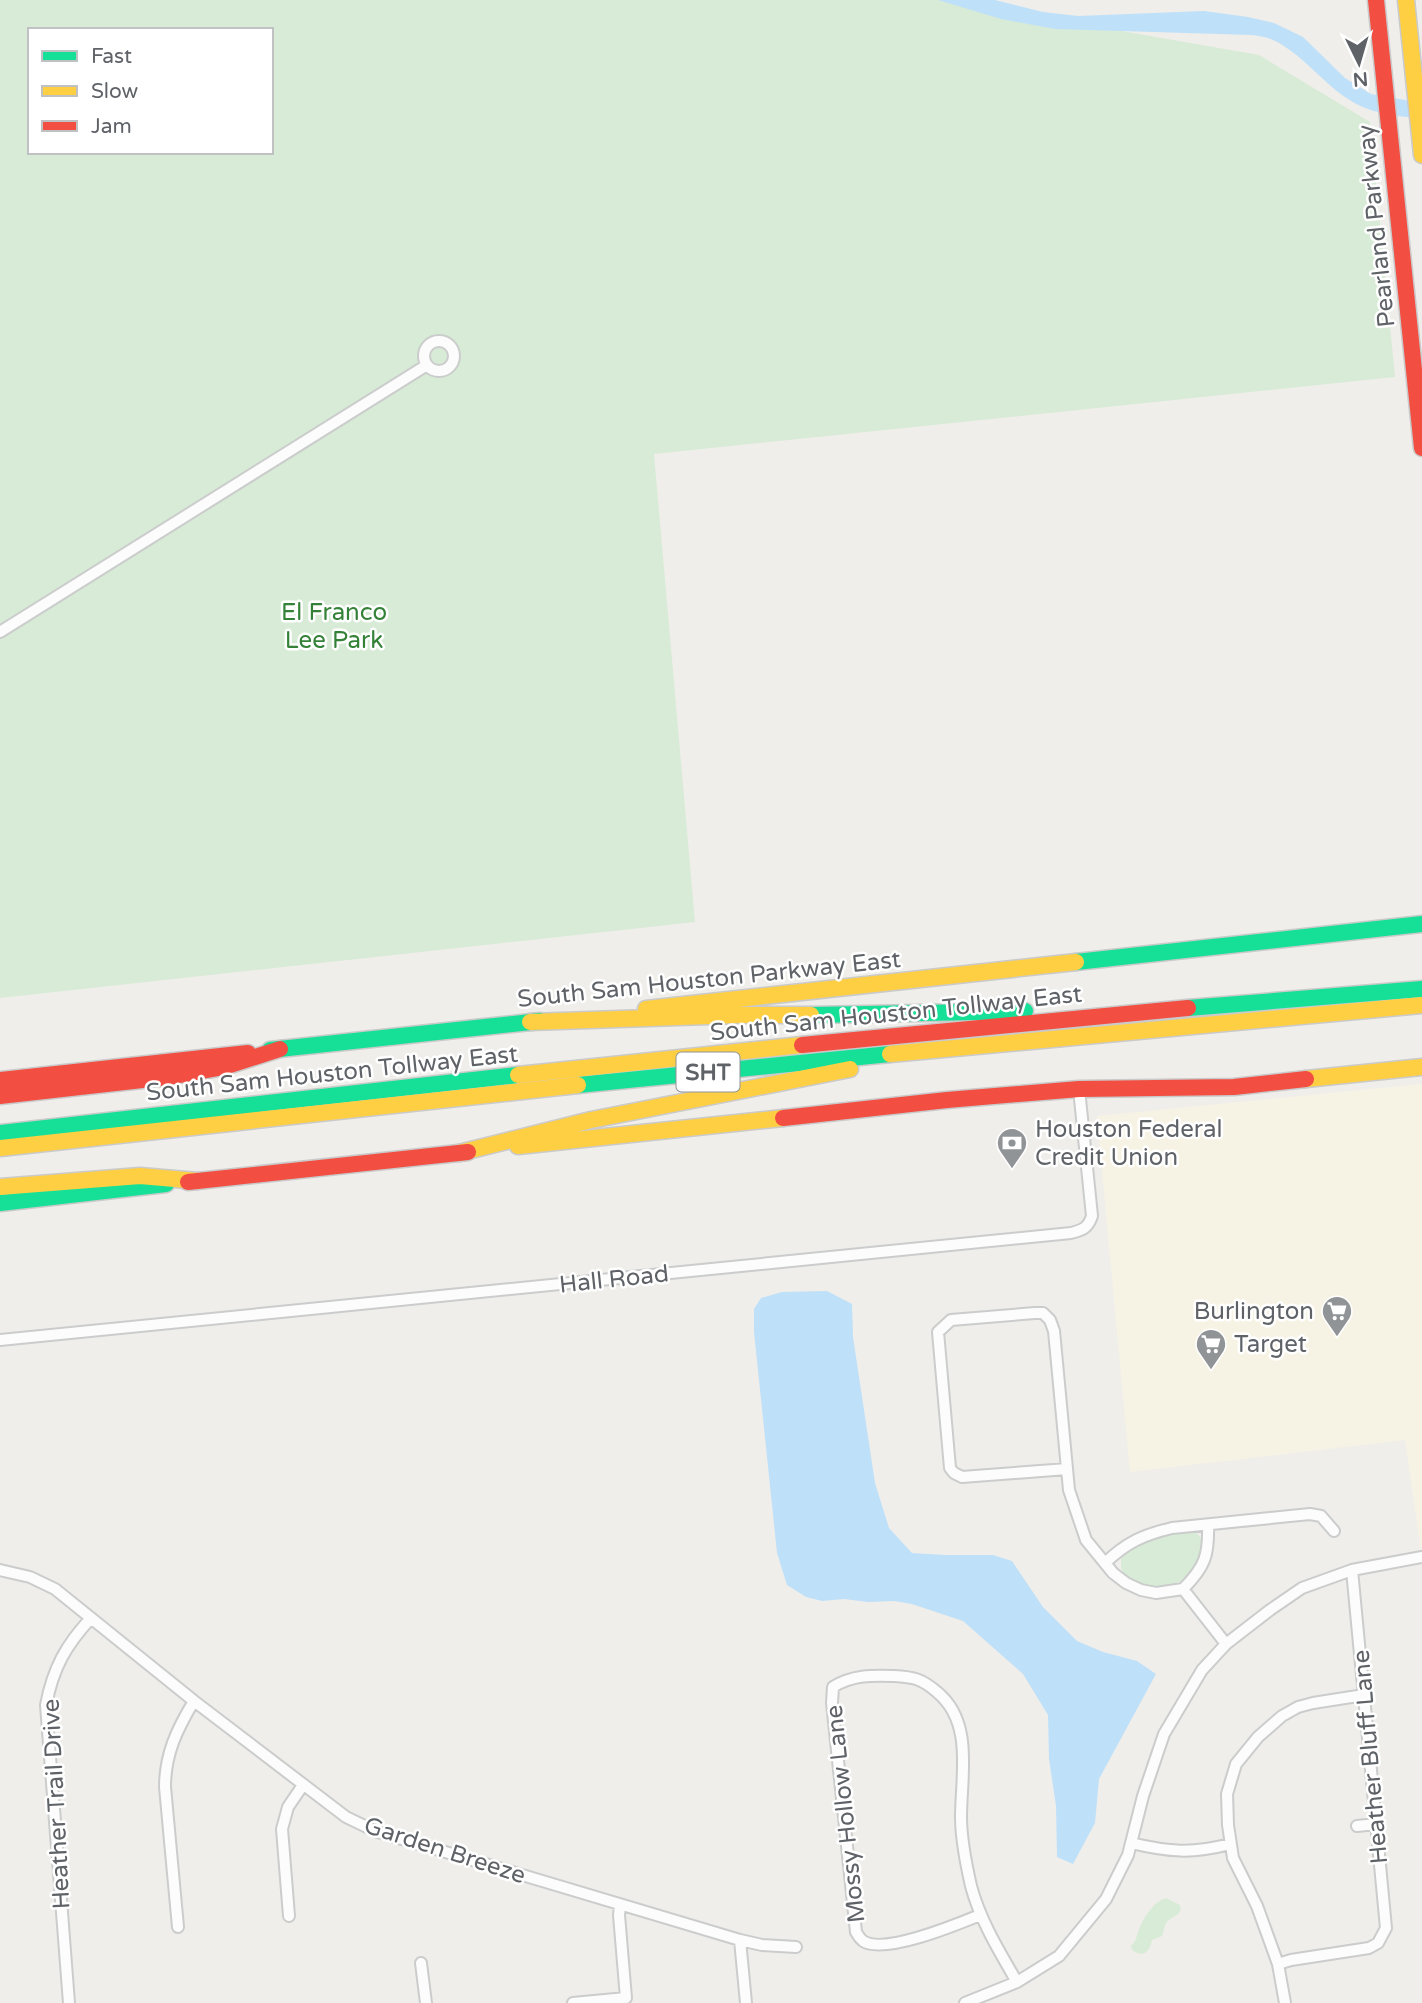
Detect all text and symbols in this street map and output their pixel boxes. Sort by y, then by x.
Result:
legend [28,28,273,154]
north arrow [1324,28,1394,98]
text: Fast [91,44,132,69]
text: N [1352,67,1369,91]
text: Slow [91,79,139,104]
text: Jam [91,114,132,139]
street label: Pearland Parkway [1351,123,1402,329]
park label: El Franco Lee Park [281,598,387,655]
street label: South Sam Houston Parkway East [516,945,902,1014]
street label: South Sam Houston Tollway East [709,980,1083,1047]
street label: South Sam Houston Tollway East [145,1040,519,1107]
road number: SHT [676,1052,740,1092]
place label: Houston Federal Credit Union [1035,1115,1222,1172]
bank icon: Houston Federal Credit Union [995,1126,1029,1170]
street label: Hall Road [558,1259,670,1300]
supermarket icon: Burlington [1320,1294,1354,1338]
place label: Burlington [1194,1297,1314,1326]
supermarket icon: Target [1194,1327,1228,1371]
place label: Target [1234,1330,1307,1359]
street label: Heather Bluff Lane [1347,1649,1394,1865]
street label: Heather Trail Drive [37,1698,76,1910]
street label: Mossy Hollow Lane [820,1704,871,1924]
street label: Garden Breeze [360,1811,529,1890]

